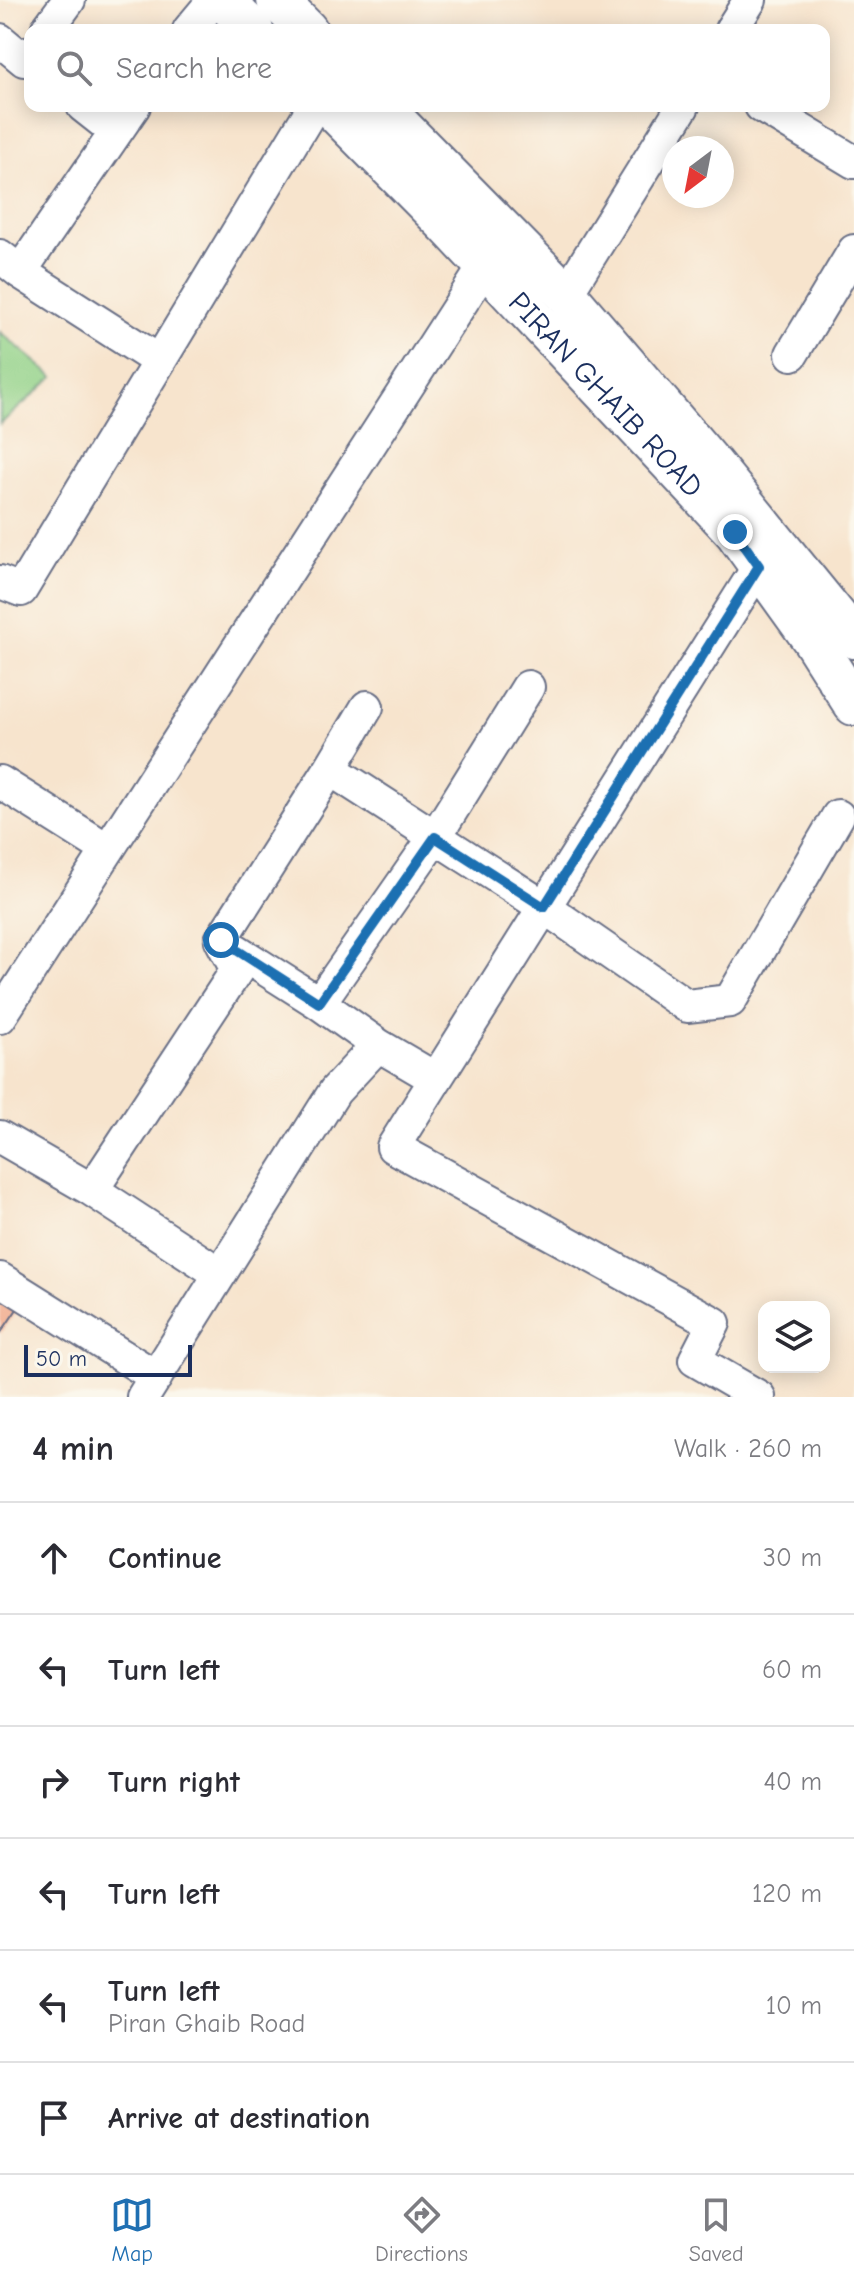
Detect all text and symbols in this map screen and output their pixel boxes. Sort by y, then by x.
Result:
search box [24,24,830,112]
icon: search [52,46,96,90]
text: Search here [116,51,272,86]
north arrow [662,136,734,208]
street label: PIRAN GHAIB ROAD [502,285,711,504]
route end [717,514,753,550]
route start [203,922,239,958]
map controls [758,1301,830,1373]
button: layers [758,1301,830,1373]
scale bar [24,1341,192,1377]
text: 50 m [36,1346,87,1372]
text: 4 min [32,1429,114,1469]
text: Walk · 260 m [674,1434,822,1464]
icon: ahead [32,1536,76,1580]
text: Continue [108,1541,222,1576]
text: 30 m [763,1543,822,1573]
icon: left [32,1648,76,1692]
text: Turn left [108,1653,220,1688]
text: 60 m [762,1655,822,1685]
icon: right [32,1760,76,1804]
text: Turn right [108,1765,240,1800]
text: 40 m [763,1767,822,1797]
icon: left [32,1872,76,1916]
text: Turn left [108,1877,220,1912]
text: 120 m [752,1879,822,1909]
text: Turn left [108,1974,220,2009]
icon: left [32,1984,76,2028]
text: 10 m [766,1991,822,2021]
text: Piran Ghaib Road [108,2009,305,2039]
icon: arrive [32,2096,76,2140]
text: Arrive at destination [108,2101,370,2136]
tab: Map [110,2193,154,2267]
tab: Directions [375,2193,468,2267]
tab: Saved [689,2193,744,2267]

